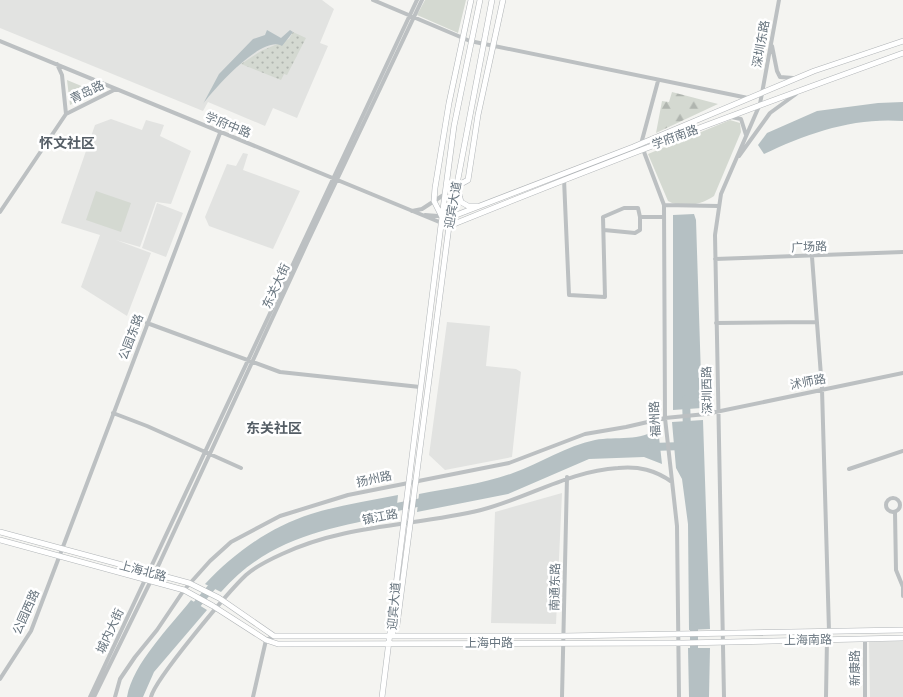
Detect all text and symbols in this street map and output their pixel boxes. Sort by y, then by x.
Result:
street label: 深圳东路 [750,19,772,69]
street label: 青岛路 [68,78,106,106]
street label: 学府中路 [203,110,253,140]
street label: 学府南路 [650,122,700,152]
district label: 怀文社区 [39,135,95,152]
street label: 迎宾大道 [442,180,464,230]
street label: 广场路 [791,239,827,255]
street label: 东关大街 [260,261,292,311]
street label: 公园东路 [116,312,146,362]
street label: 深圳西路 [700,366,714,414]
street label: 沭师路 [789,372,827,392]
street label: 福州路 [647,401,663,437]
district label: 东关社区 [246,420,302,437]
street label: 扬州路 [355,468,393,490]
street label: 镇江路 [361,507,399,527]
street label: 上海北路 [118,558,168,584]
street label: 南通东路 [548,563,562,611]
street label: 迎宾大道 [385,581,403,631]
street label: 公园西路 [10,587,42,637]
street label: 城内大街 [94,606,126,656]
street label: 上海南路 [784,633,832,647]
street label: 上海中路 [465,636,513,650]
street label: 新康路 [848,650,862,686]

